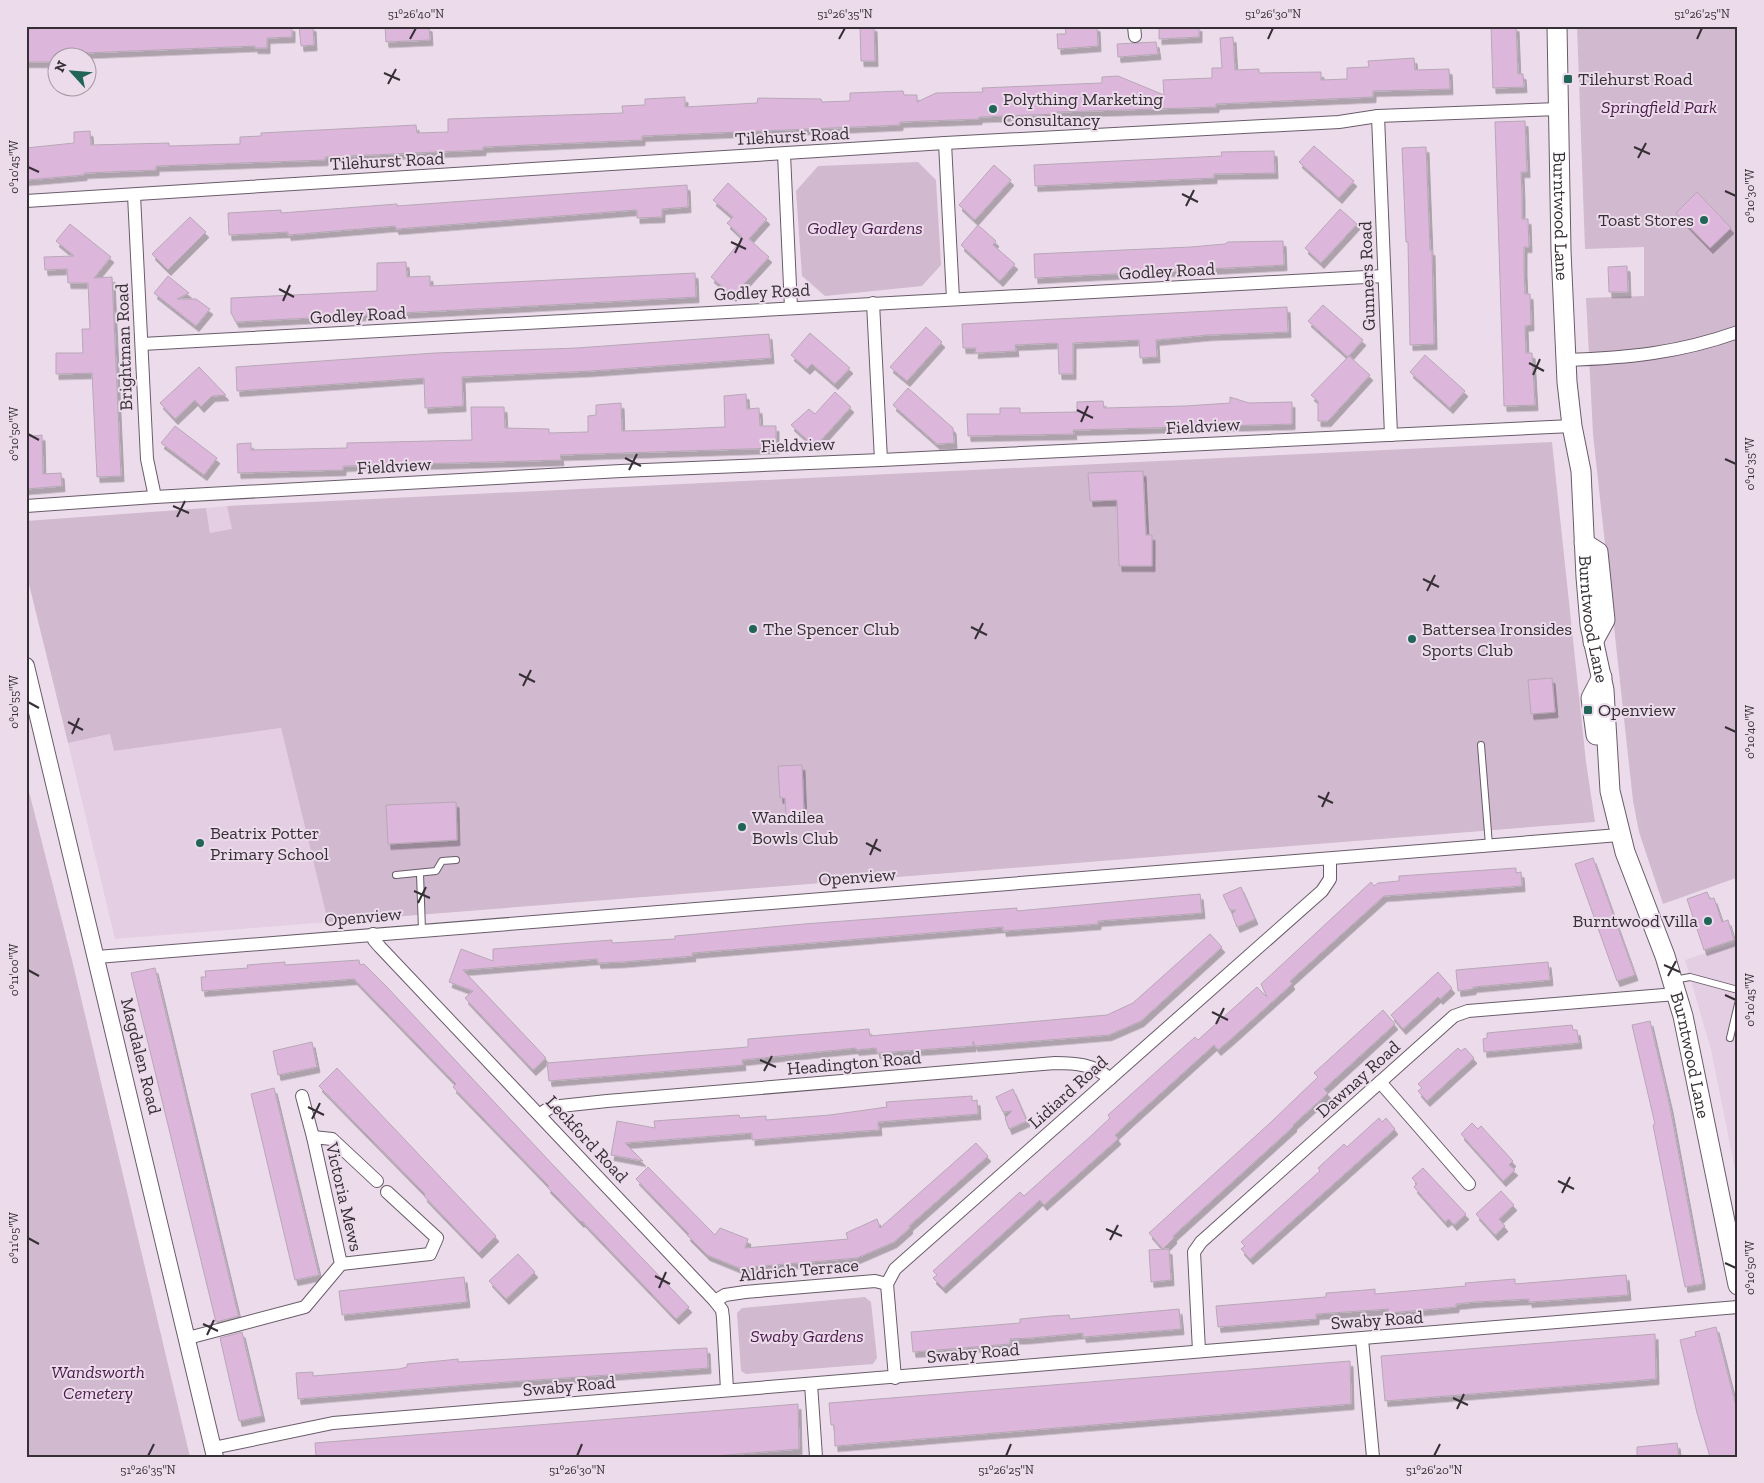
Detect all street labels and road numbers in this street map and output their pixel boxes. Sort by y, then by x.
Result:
street label: Tilehurst Road [734,122,850,150]
street label: Tilehurst Road [329,147,445,175]
street label: Burntwood Lane [1548,151,1573,281]
street label: Gunners Road [1354,221,1380,331]
street label: Godley Road [1118,257,1216,284]
street label: Godley Road [713,278,811,305]
street label: Brightman Road [111,283,137,411]
street label: Godley Road [309,301,407,328]
street label: Fieldview [1165,413,1241,439]
street label: Fieldview [760,433,836,457]
street label: Fieldview [356,453,432,479]
street label: Burntwood Lane [1574,555,1613,685]
street label: Openview [817,863,897,891]
street label: Openview [323,903,403,931]
street label: Burntwood Lane [1665,989,1715,1120]
street label: Magdalen Road [116,996,166,1117]
street label: Dawnay Road [1312,1036,1404,1122]
street label: Headington Road [786,1046,922,1080]
street label: Lidiard Road [1024,1051,1112,1133]
street label: Leckford Road [541,1091,633,1187]
street label: Victoria Mews [321,1139,367,1254]
street label: Aldrich Terrace [738,1254,860,1286]
street label: Swaby Road [1330,1306,1424,1334]
street label: Swaby Road [926,1338,1020,1368]
street label: Swaby Road [522,1371,616,1401]

